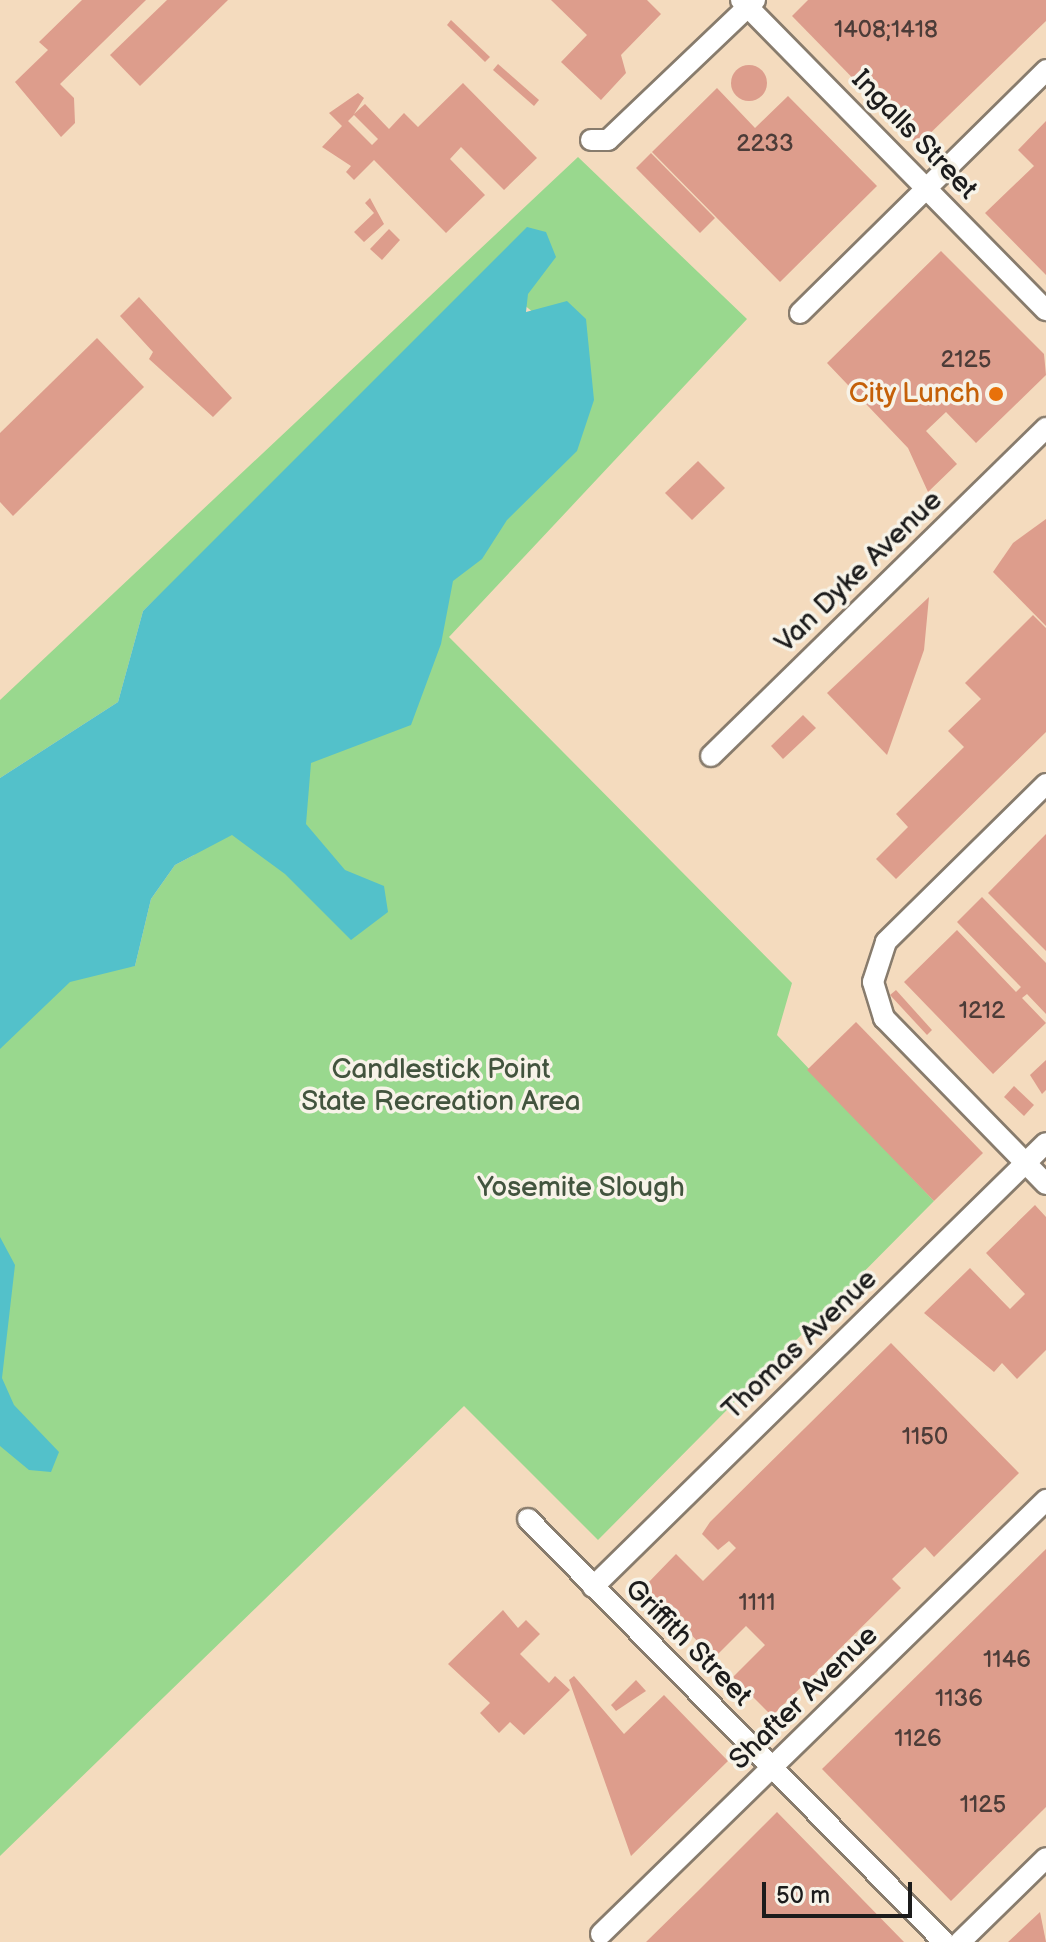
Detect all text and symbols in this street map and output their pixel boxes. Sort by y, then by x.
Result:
house number: 1408;1418 [834,16,938,44]
street label: Ingalls Street [844,63,984,207]
house number: 2233 [736,130,794,158]
house number: 2125 [941,346,991,374]
place label: City Lunch [847,377,980,411]
marker: City Lunch [987,385,1005,403]
street label: Van Dyke Avenue [769,484,949,660]
house number: 1212 [959,997,1005,1025]
park label: Candlestick Point State Recreation Area [301,1053,581,1119]
park label: Yosemite Slough [477,1171,685,1205]
street label: Thomas Avenue [716,1263,884,1427]
house number: 1150 [902,1423,948,1451]
street label: Griffith Street [617,1572,759,1714]
house number: 1111 [738,1589,776,1617]
street label: Shafter Avenue [723,1619,885,1777]
house number: 1146 [983,1646,1031,1674]
house number: 1136 [935,1685,983,1713]
house number: 1126 [894,1725,942,1753]
house number: 1125 [960,1791,1006,1819]
scale bar [766,1866,916,1916]
text: 50 m [776,1881,830,1910]

